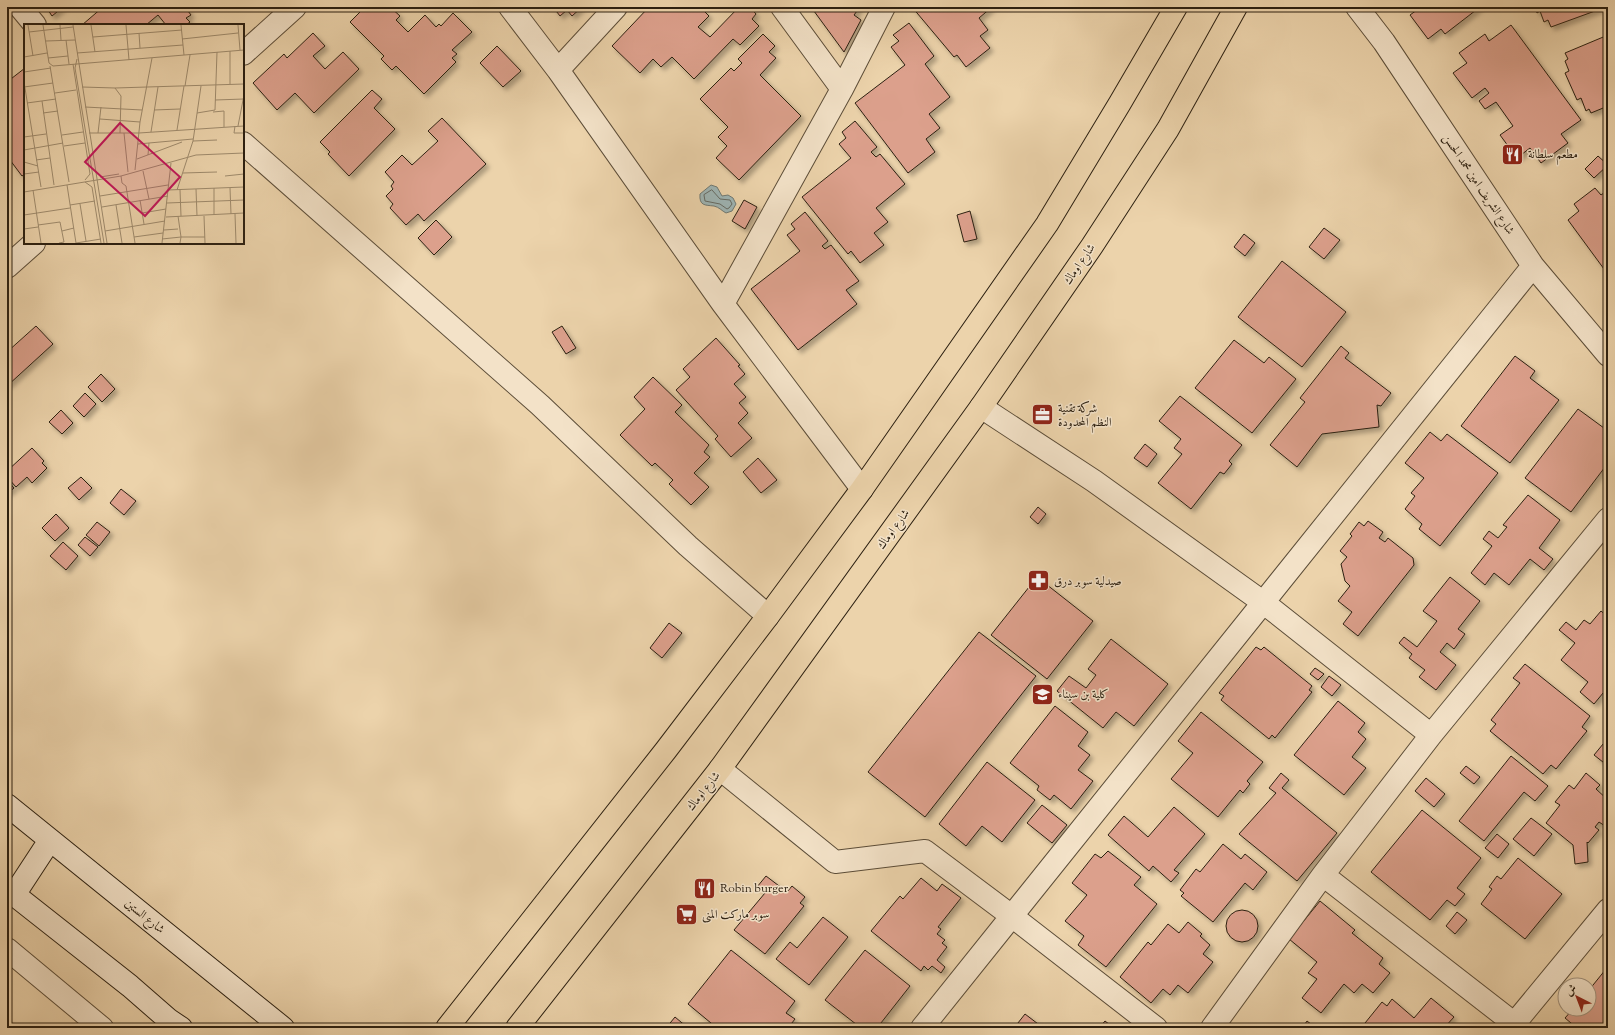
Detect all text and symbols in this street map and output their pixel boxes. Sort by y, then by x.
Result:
inset map [24,24,244,244]
street label: شارع الشريف امين محمد الحسن [1437,131,1519,239]
restaurant icon: مطعم سلطانة [1500,141,1526,167]
place label: مطعم سلطانة [1528,146,1578,165]
street label: شارع اوماك [1059,240,1101,289]
place label: شركة تقنية النظم المحدودة [1058,400,1112,433]
office icon: شركة تقنية النظم المحدودة [1030,402,1056,428]
street label: شارع اوماك [873,506,916,554]
pharmacy icon: صيدلية سوبر درق [1025,568,1051,594]
place label: صيدلية سوبر درق [1054,573,1122,591]
school or university icon: كلية بن سيناء [1029,681,1055,707]
place label: كلية بن سيناء [1058,686,1109,704]
street label: شارع اوماك [683,768,726,816]
restaurant icon: Robin burger [692,875,718,901]
place label: Robin burger [720,880,789,898]
street label: شارع الستين [120,895,168,939]
supermarket icon: سوبر ماركت المنى [673,901,699,927]
place label: سوبر ماركت المنى [702,906,770,924]
north arrow [1557,977,1597,1017]
text: ش [1562,981,1580,1000]

